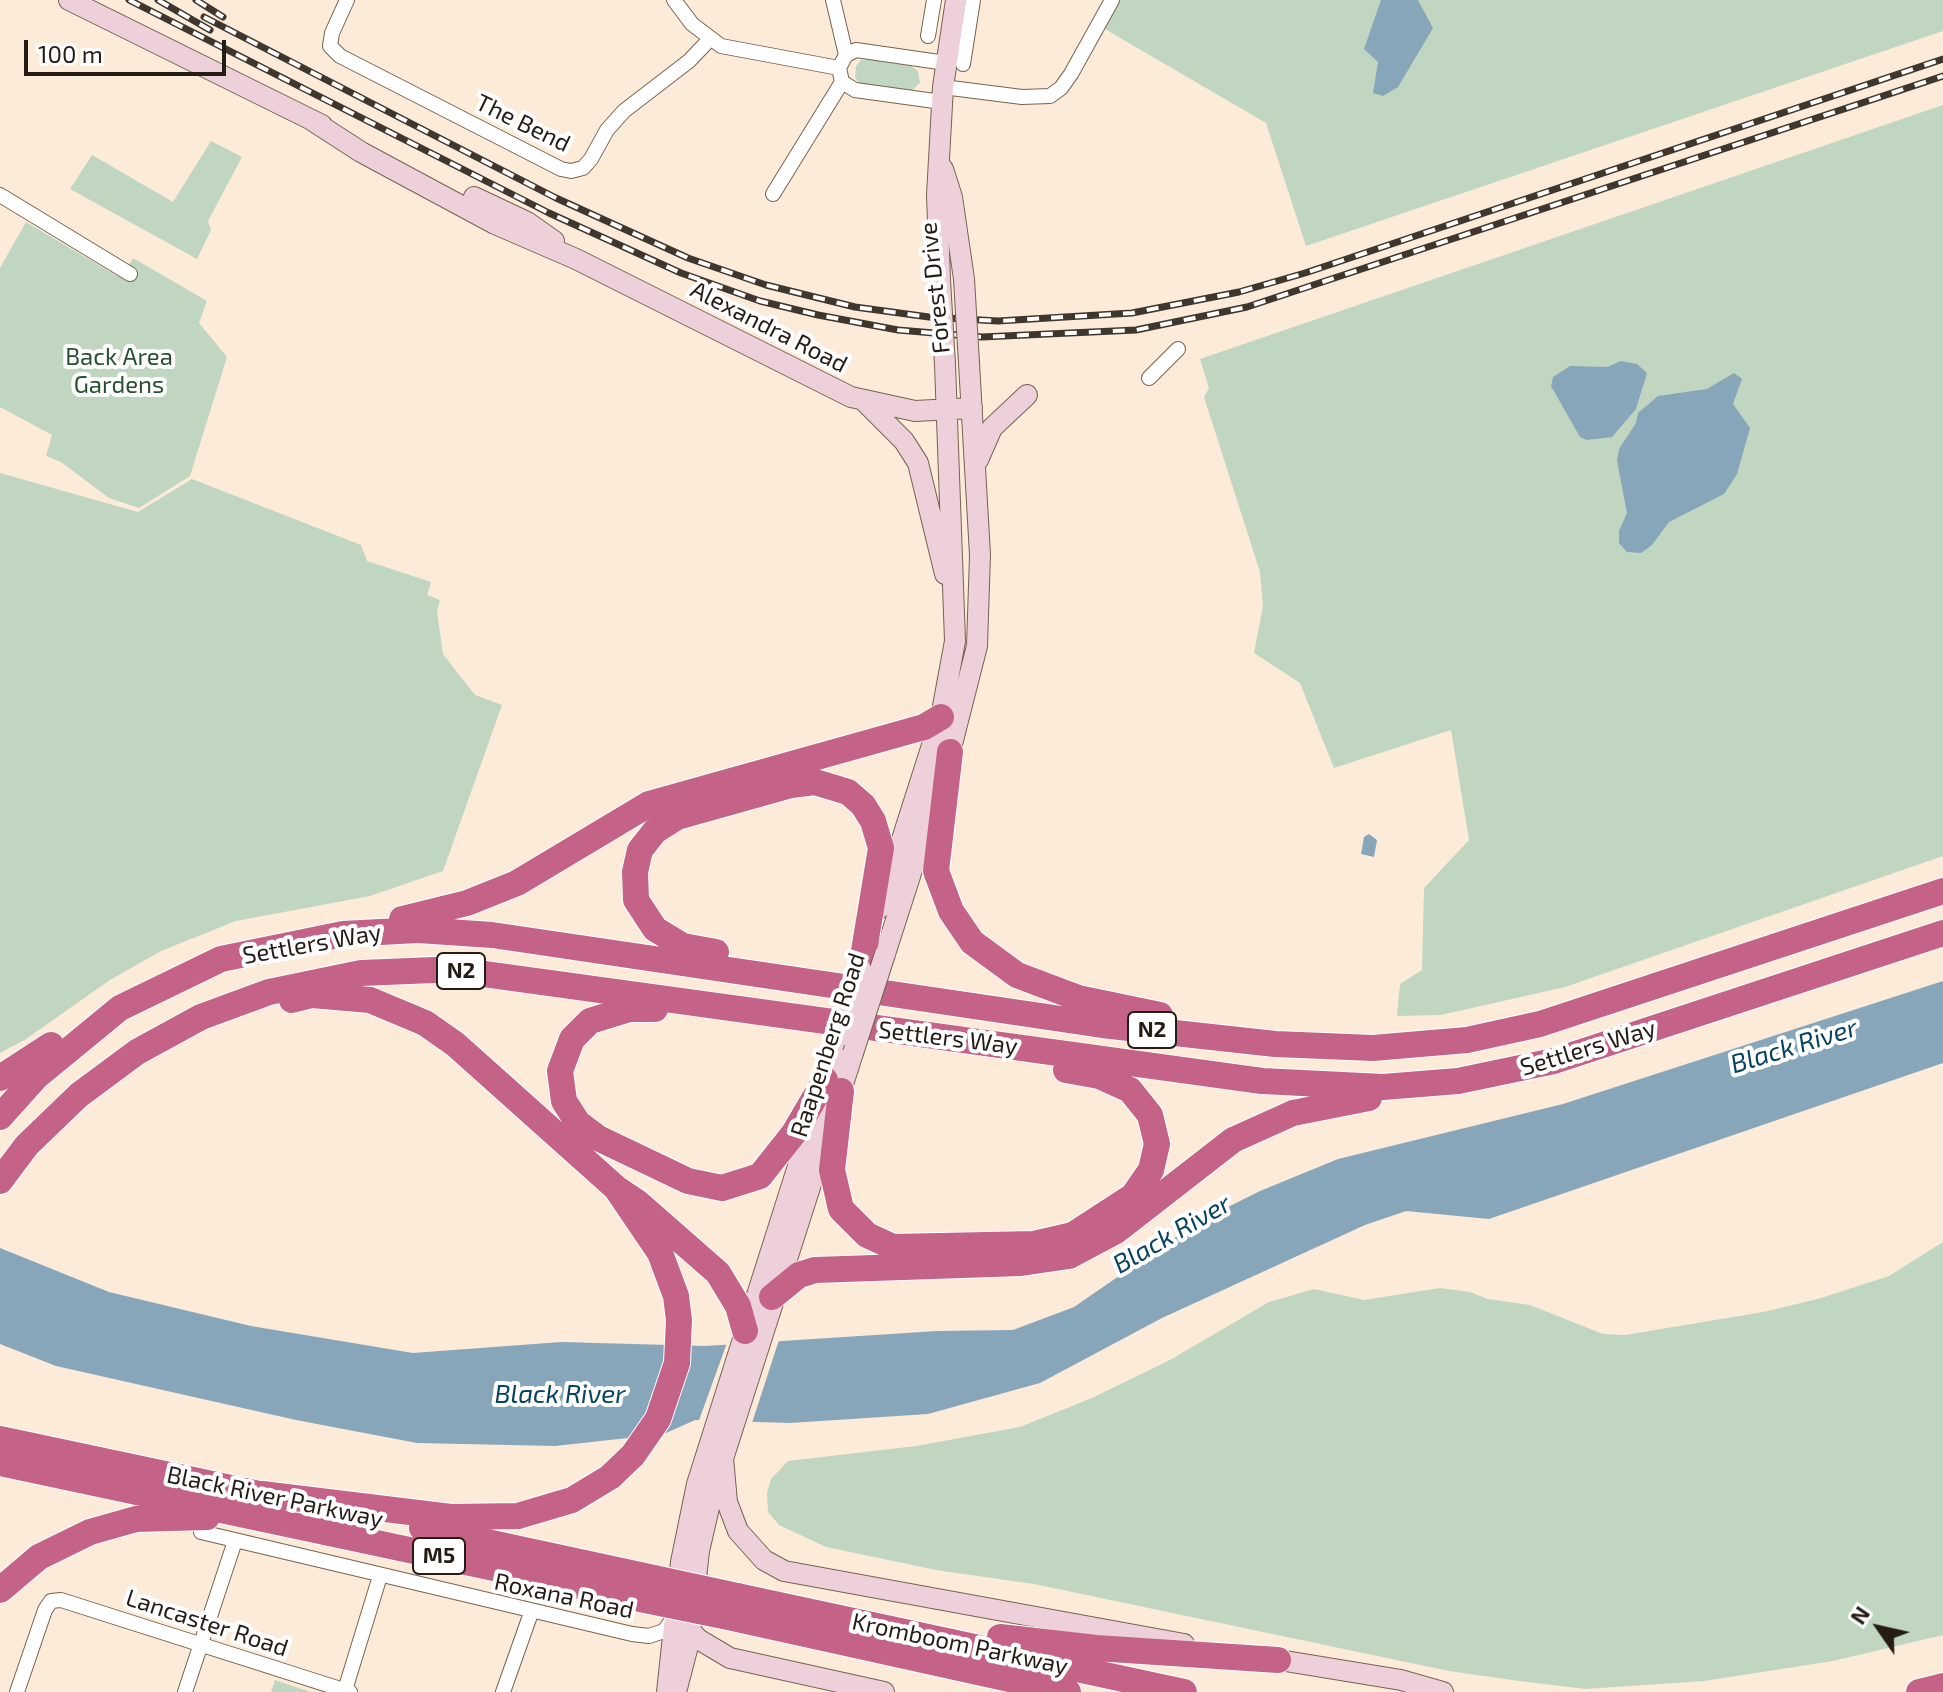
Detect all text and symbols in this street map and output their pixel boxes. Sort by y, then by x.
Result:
scale bar [28,24,230,74]
text: 100 m [38,39,103,68]
street label: The Bend [471,88,575,158]
street label: Forest Drive [914,221,956,355]
street label: Alexandra Road [686,275,852,379]
park label: Back Area Gardens [65,343,173,399]
street label: Settlers Way [240,918,384,970]
street label: Raapenberg Road [785,949,871,1141]
road number: N2 [437,953,485,989]
road number: N2 [1128,1012,1176,1048]
water label: Black River [1727,1012,1861,1080]
street label: Settlers Way [1517,1014,1659,1082]
street label: Settlers Way [877,1015,1019,1061]
water label: Black River [1107,1188,1237,1280]
water label: Black River [494,1378,626,1410]
street label: Black River Parkway [164,1460,386,1534]
road number: M5 [413,1538,465,1574]
street label: Roxana Road [492,1567,636,1625]
street label: Lancaster Road [122,1583,292,1663]
north arrow [1839,1588,1919,1668]
text: N [1844,1601,1874,1628]
street label: Kromboom Parkway [849,1607,1071,1681]

